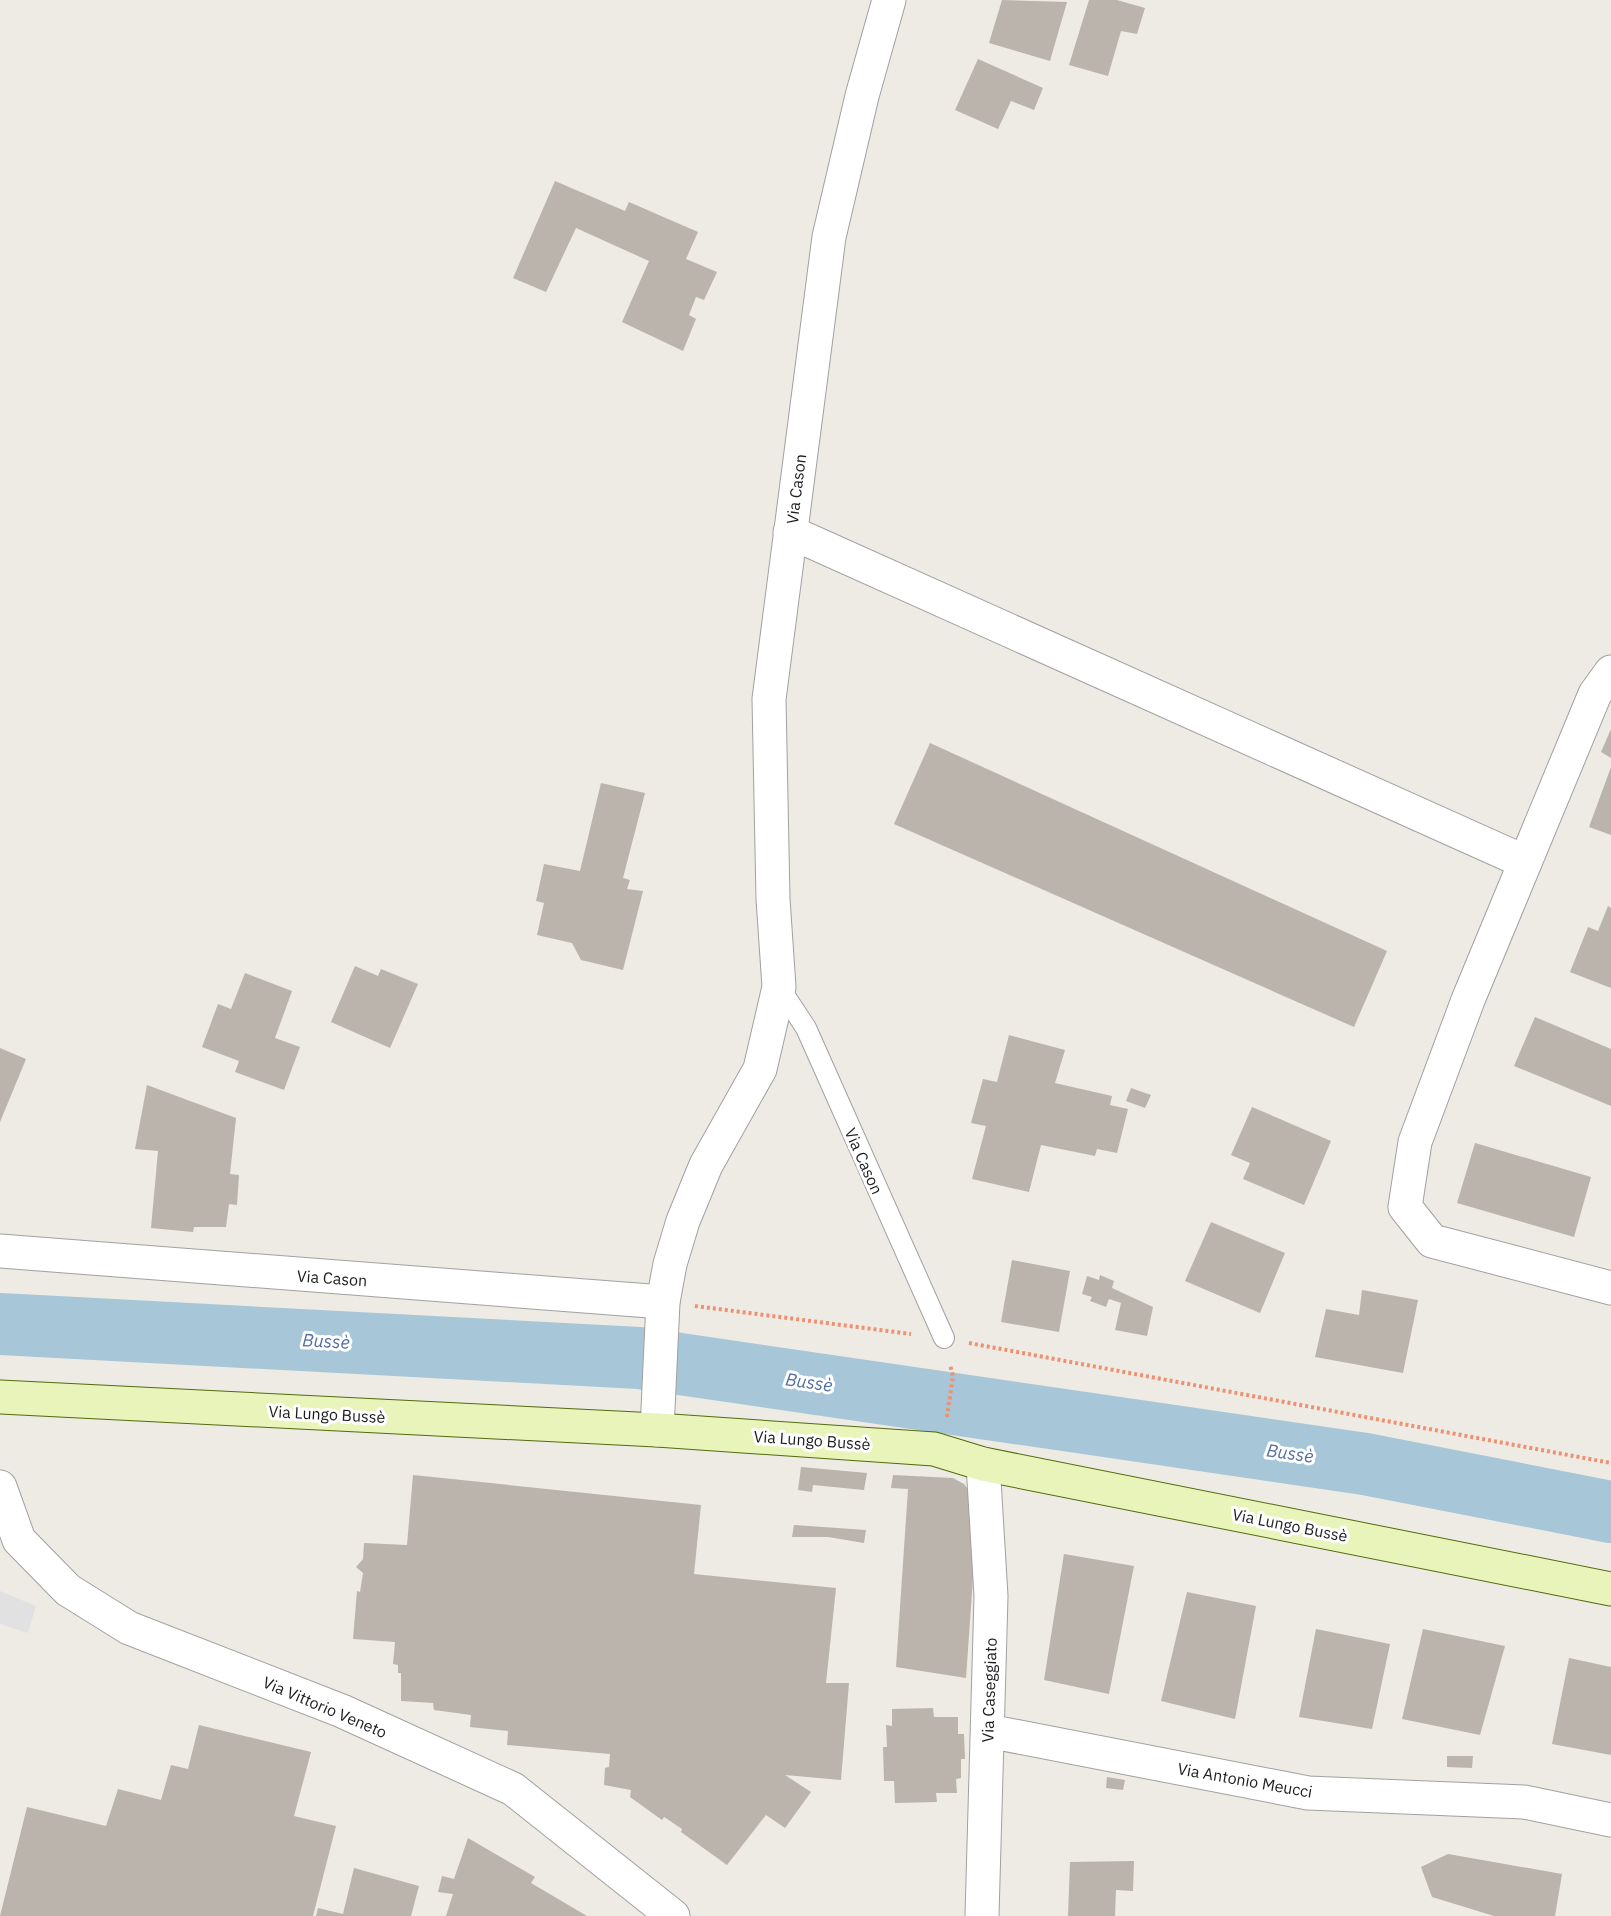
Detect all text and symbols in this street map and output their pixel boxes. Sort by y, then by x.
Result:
street label: Via Cason [782,453,810,525]
street label: Via Cason [841,1125,887,1197]
street label: Via Cason [296,1266,368,1290]
water label: Bussè [302,1328,350,1354]
water label: Bussè [784,1367,834,1397]
street label: Via Lungo Bussè [268,1401,386,1427]
street label: Via Lungo Bussè [753,1426,871,1454]
water label: Bussè [1265,1438,1315,1468]
street label: Via Lungo Bussè [1231,1504,1350,1546]
street label: Via Caseggiato [977,1637,1001,1743]
street label: Via Vittorio Veneto [260,1672,390,1742]
street label: Via Antonio Meucci [1176,1758,1314,1802]

